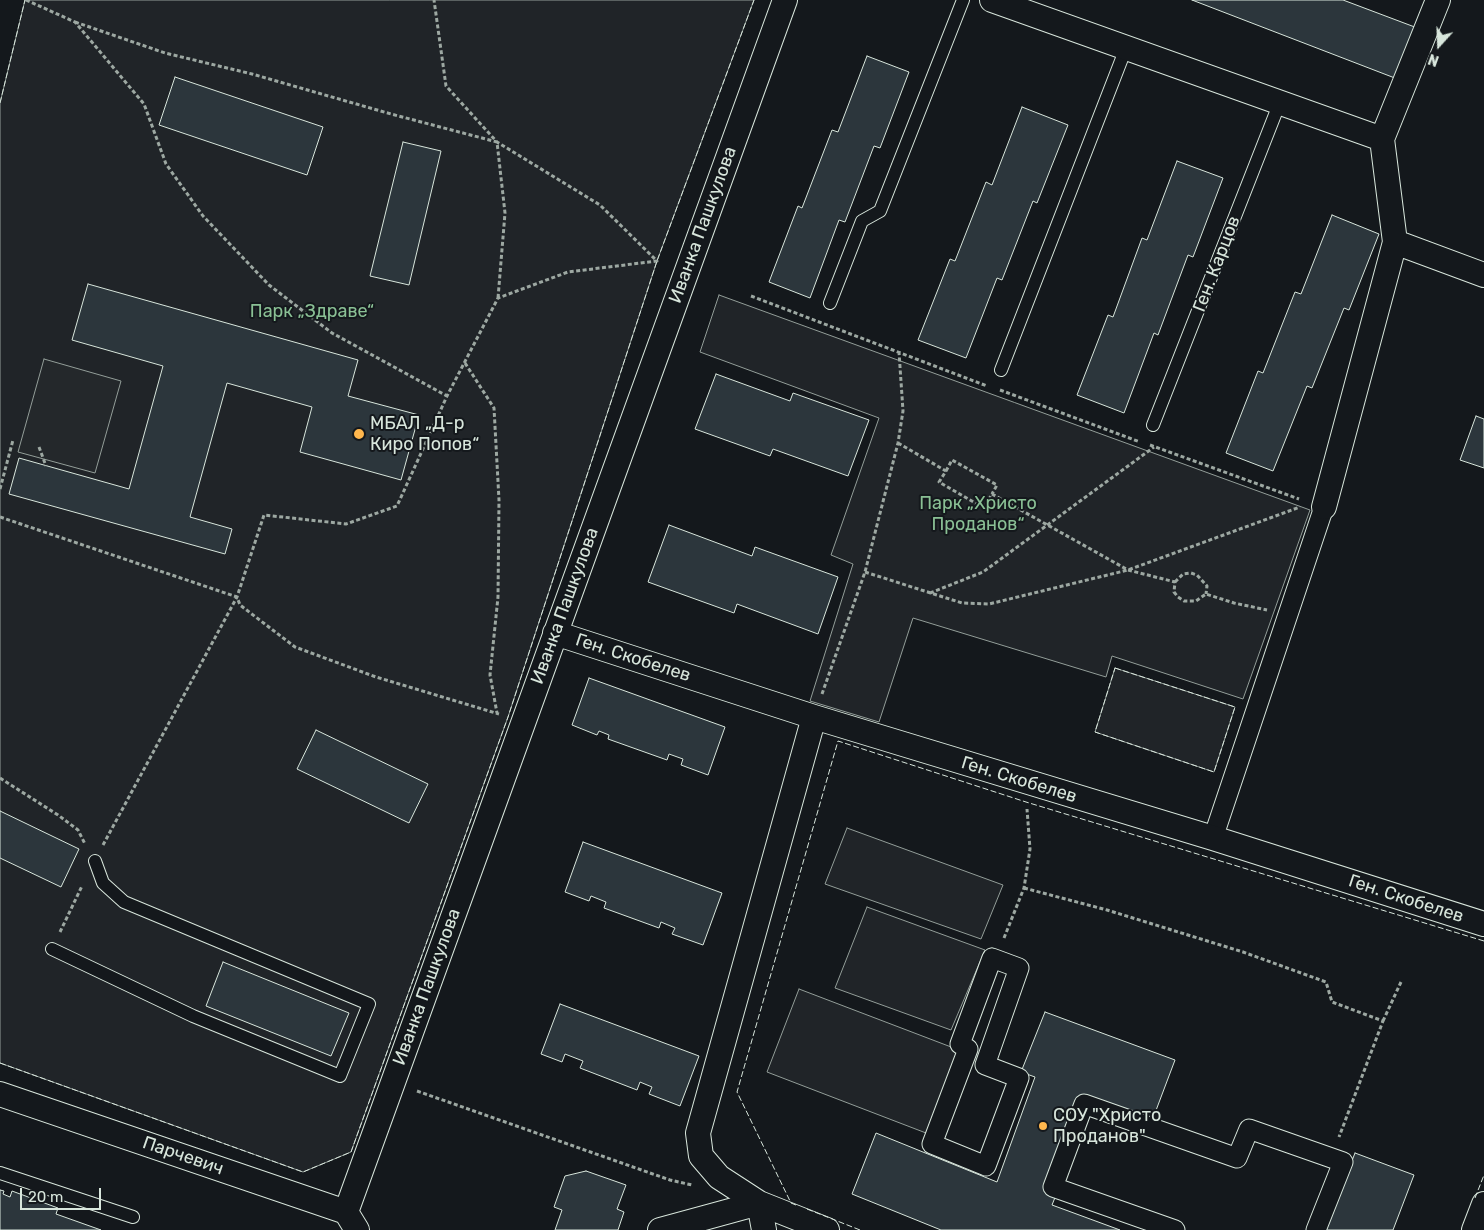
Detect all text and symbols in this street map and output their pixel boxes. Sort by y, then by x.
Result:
north arrow [1414,20,1464,70]
text: N [1426,50,1441,69]
street label: Иванка Пашкулова [665,144,741,306]
street label: Ген. Карцов [1189,213,1245,315]
park label: Парк „Здраве“ [250,301,374,323]
place label: МБАЛ „Д-р Киро Попов“ [370,413,479,456]
marker: МБАЛ „Д-р Киро Попов“ [352,427,366,441]
park label: Парк „Христо Проданов“ [919,493,1037,536]
street label: Иванка Пашкулова [527,525,603,687]
street label: Ген. Скобелев [573,629,693,687]
street label: Ген. Скобелев [959,752,1079,808]
street label: Ген. Скобелев [1346,870,1466,928]
street label: Иванка Пашкулова [389,906,465,1068]
place label: СОУ "Христо Проданов" [1053,1105,1161,1148]
marker: СОУ "Христо Проданов" [1037,1120,1049,1132]
street label: Парчевич [140,1132,226,1180]
scale bar [22,1178,104,1210]
text: 20 m [28,1188,63,1206]

